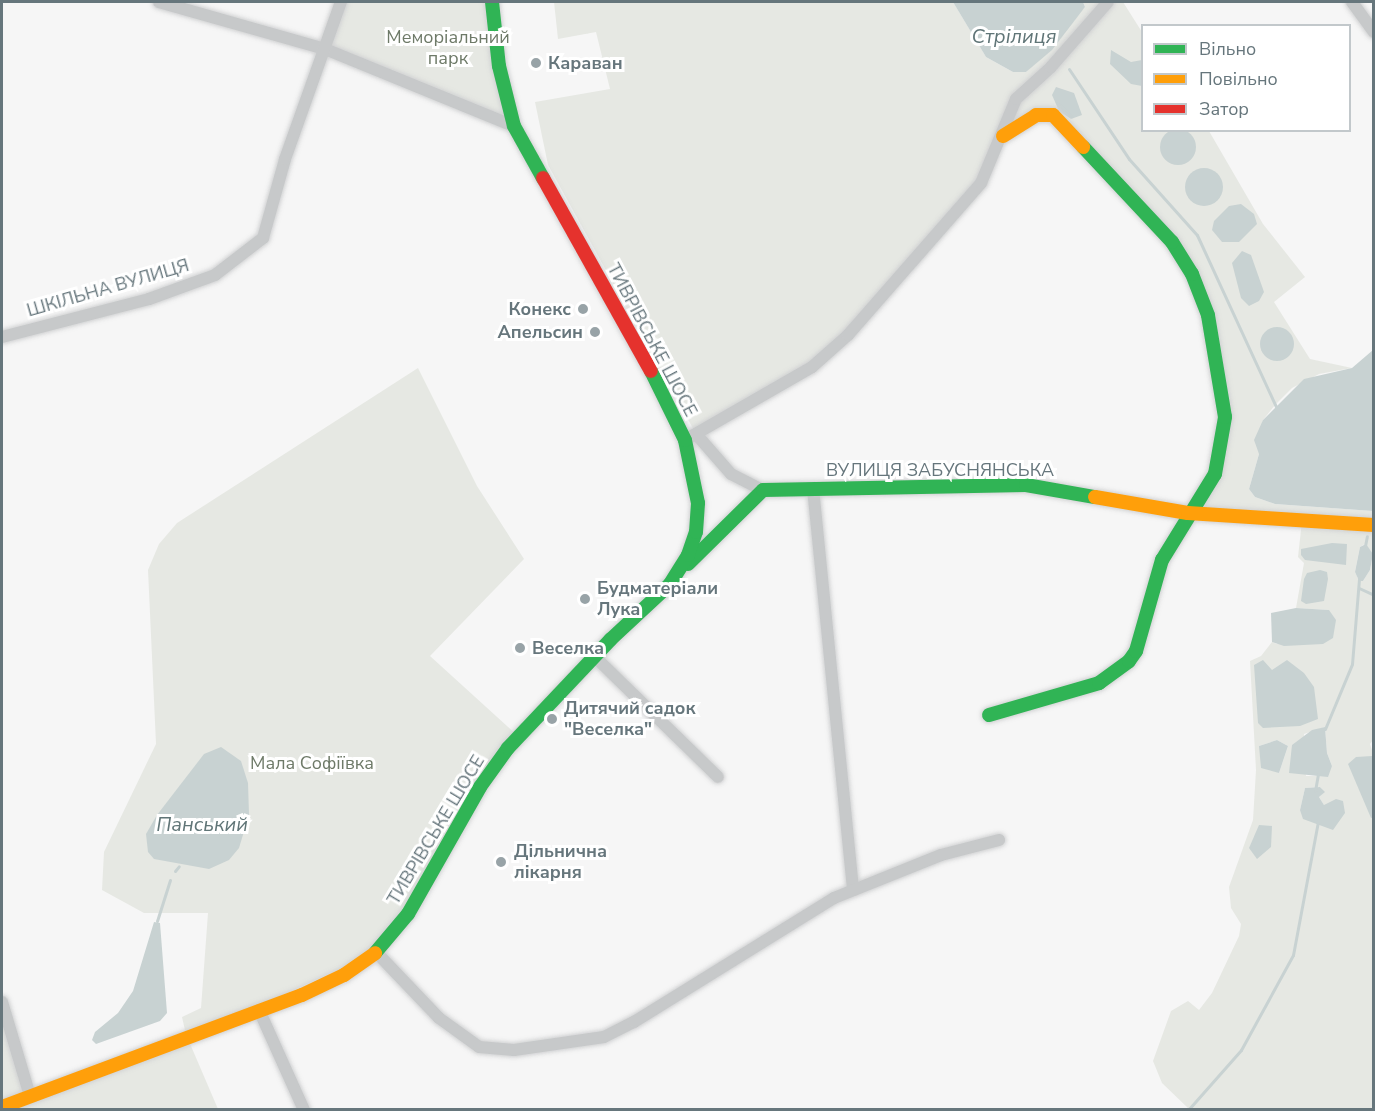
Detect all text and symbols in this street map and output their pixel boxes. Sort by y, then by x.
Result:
water label: Стрілиця [972,24,1056,48]
legend [1141,24,1351,132]
park label: Меморіальний парк [386,27,510,70]
text: Вільно [1199,37,1256,61]
place label: Караван [548,52,623,74]
marker: Караван [529,56,543,70]
text: Повільно [1199,67,1278,91]
text: Затор [1199,97,1249,121]
street label: ШКІЛЬНА ВУЛИЦЯ [24,254,192,322]
street label: ТИВРІВСЬКЕ ШОСЕ [602,260,702,420]
place label: Конекс [509,298,571,320]
marker: Конекс [576,302,590,316]
place label: Апельсин [497,321,583,343]
marker: Апельсин [588,325,602,339]
street label: ВУЛИЦЯ ЗАБУСНЯНСЬКА [826,459,1054,481]
place label: Будматеріали Лука [597,578,718,620]
marker: Будматеріали Лука [578,592,592,606]
place label: Веселка [532,637,604,659]
marker: Веселка [513,641,527,655]
place label: Дитячий садок "Веселка" [564,698,695,740]
marker: Дитячий садок "Веселка" [545,712,559,726]
street label: ТИВРІВСЬКЕ ШОСЕ [383,751,489,909]
park label: Мала Софіївка [250,752,374,774]
water label: Панський [156,812,248,836]
place label: Дільнична лікарня [514,841,607,884]
marker: Дільнична лікарня [492,853,510,871]

